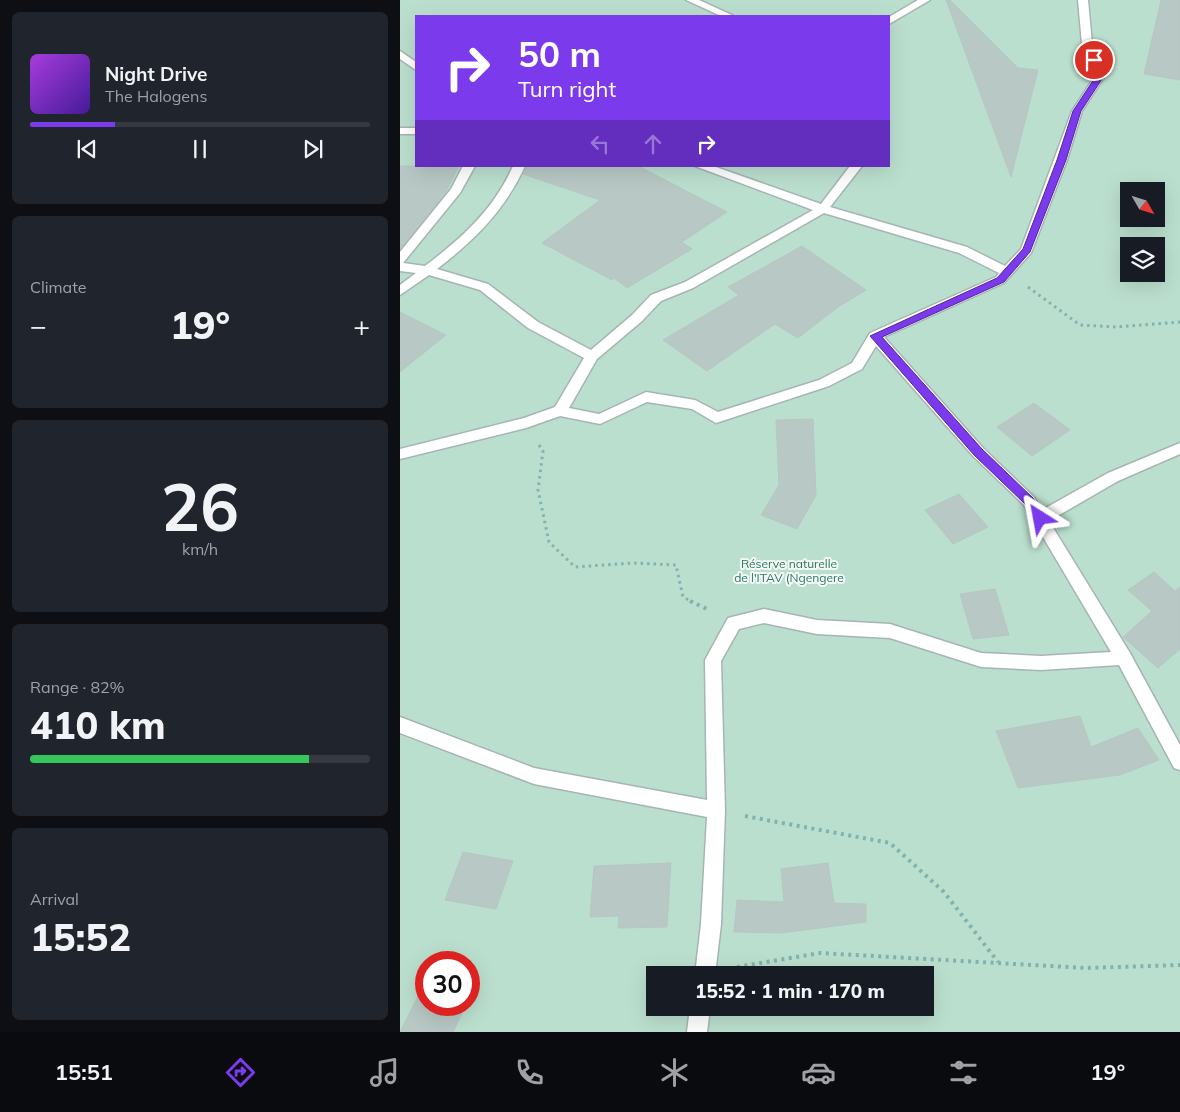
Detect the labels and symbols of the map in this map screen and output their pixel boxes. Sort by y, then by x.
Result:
pin [1073,39,1115,81]
north arrow [1120,182,1165,228]
position arrow [1013,491,1065,543]
park label: Réserve naturelle de l'ITAV (Ngengere [734,556,844,585]
speed limit sign: 30 [415,951,480,1016]

